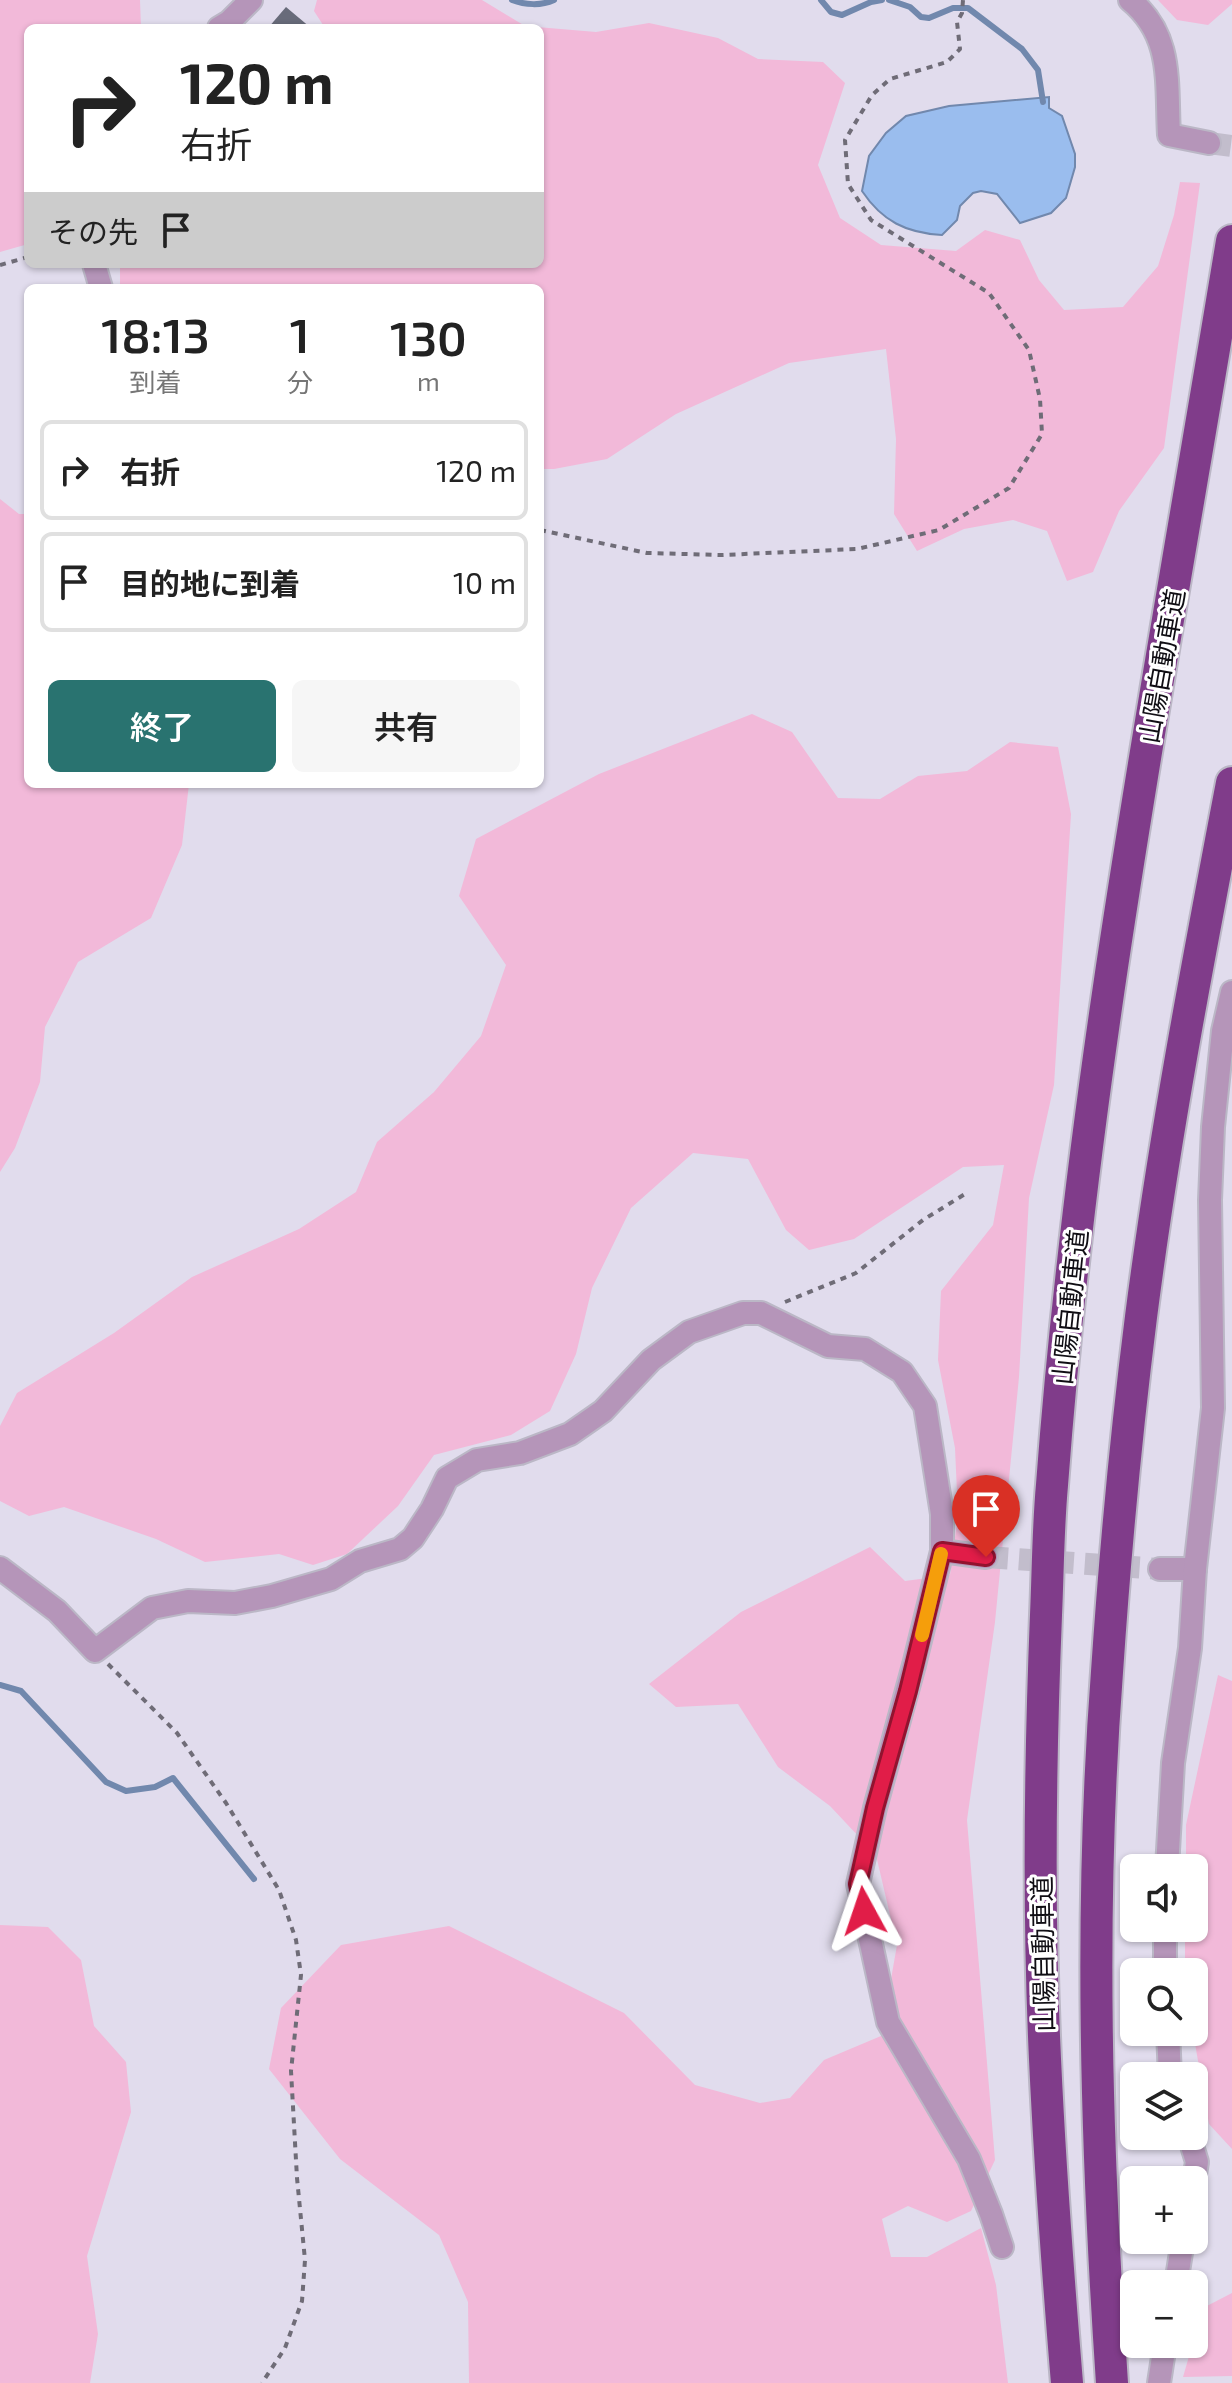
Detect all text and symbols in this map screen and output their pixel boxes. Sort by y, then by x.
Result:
text: 120 m [180,48,334,115]
icon: right [48,56,152,160]
text: 右折 [180,122,252,165]
icon: arrive [154,208,198,252]
text: その先 [48,213,138,249]
text: 18:13 [101,305,210,363]
text: 1 [290,305,310,363]
text: 130 [390,308,467,366]
text: m [417,365,440,396]
text: 到着 [129,366,181,397]
text: 分 [287,366,313,397]
icon: right [52,448,96,492]
text: 120 m [436,452,516,488]
text: 右折 [120,453,180,489]
icon: arrive [52,560,96,604]
text: 10 m [453,564,516,600]
text: 目的地に到着 [120,565,300,601]
street label: 山陽自動車道 [1132,586,1190,746]
button: 終了 [48,680,276,772]
button: 共有 [292,680,520,772]
street label: 山陽自動車道 [1045,1228,1093,1386]
pin [952,1475,1020,1557]
icon: arrive [964,1487,1008,1531]
map controls [1120,1854,1208,2358]
button: sound [1120,1854,1208,1942]
position arrow [822,1869,906,1953]
street label: 山陽自動車道 [1025,1876,1059,2032]
button: search [1120,1958,1208,2046]
button: layers [1120,2062,1208,2150]
button: + [1120,2166,1208,2254]
button: − [1120,2270,1208,2358]

